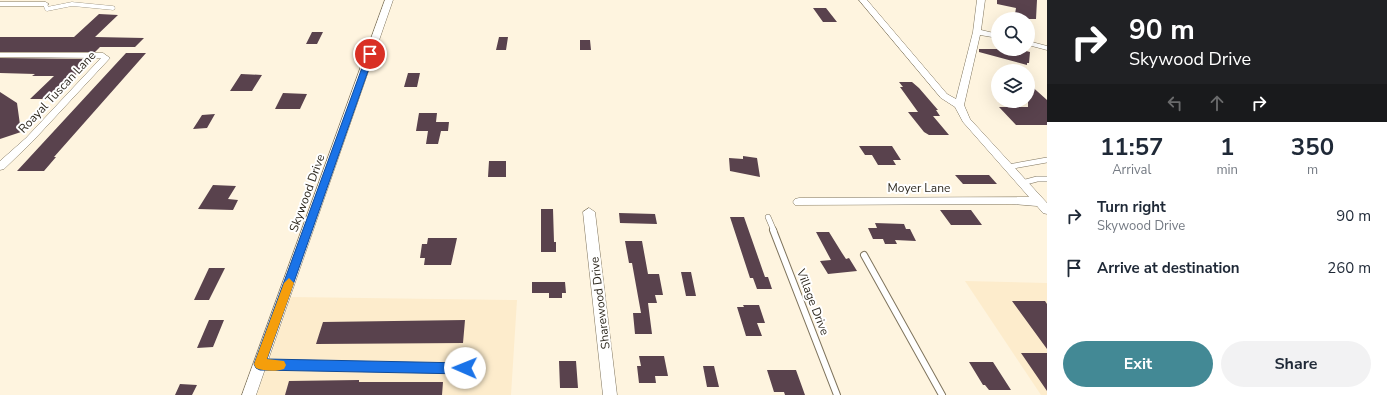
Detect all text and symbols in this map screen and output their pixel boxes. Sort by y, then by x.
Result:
text: 90 m [1129,11,1195,49]
map controls [991,12,1035,108]
button: search [991,12,1035,56]
icon: right [1063,16,1115,68]
pin [353,37,387,71]
icon: arrive [359,43,381,65]
text: Skywood Drive [1129,47,1251,71]
street label: Roayal Tuscan Lane [15,48,99,136]
button: layers [991,64,1035,108]
icon: left [1164,92,1186,114]
icon: ahead [1206,92,1228,114]
icon: right [1248,92,1270,114]
text: 11:57 [1100,131,1163,163]
text: 1 [1220,131,1234,163]
text: 350 [1291,131,1334,163]
street label: Skywood Drive [286,152,328,234]
text: Arrival [1112,161,1151,179]
text: min [1216,161,1238,179]
text: m [1307,161,1318,179]
street label: Moyer Lane [888,180,950,196]
text: Turn right [1097,197,1166,217]
icon: right [1063,205,1085,227]
text: 90 m [1336,206,1371,226]
text: Skywood Drive [1097,217,1185,235]
street label: Sharewood Drive [586,256,614,350]
icon: arrive [1063,257,1085,279]
text: Arrive at destination [1097,258,1240,278]
text: 260 m [1327,258,1371,278]
street label: Village Drive [793,266,833,337]
button: Exit [1063,341,1213,387]
button: Share [1221,341,1371,387]
position arrow [444,347,486,389]

